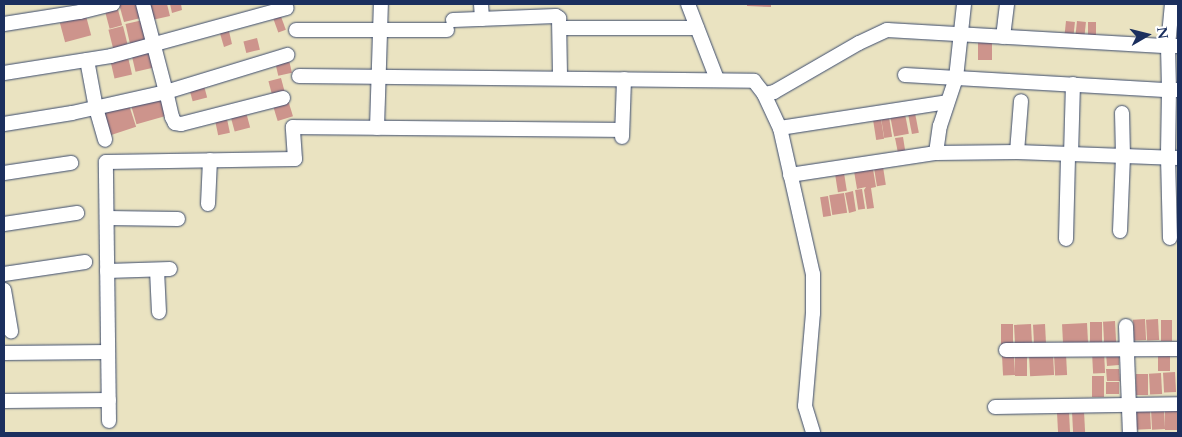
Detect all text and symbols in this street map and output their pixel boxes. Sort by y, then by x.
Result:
north arrow [1122,10,1172,60]
text: N [1152,26,1173,40]

